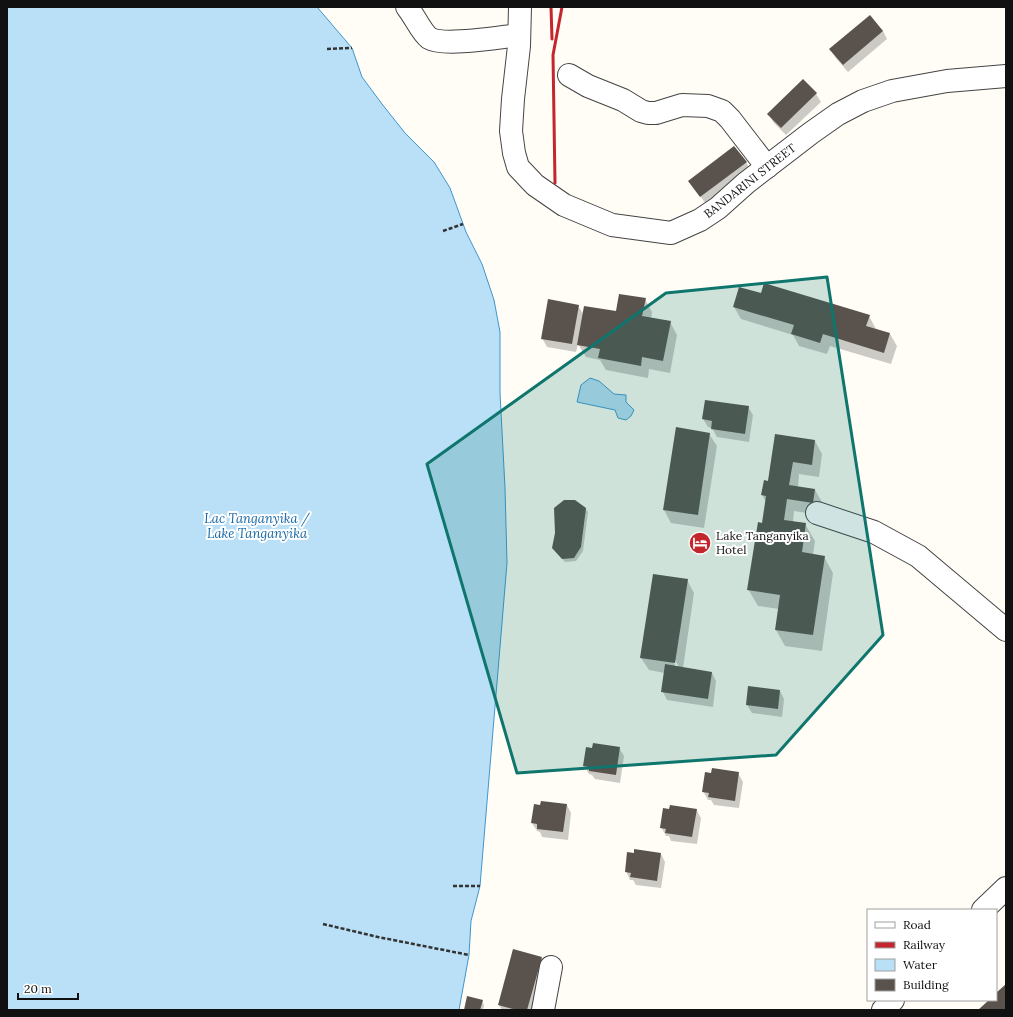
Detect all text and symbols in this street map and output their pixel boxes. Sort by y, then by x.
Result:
street label: BANDARINI STREET [701,140,799,221]
water label: Lac Tanganyika / Lake Tanganyika [204,510,310,542]
place label: Lake Tanganyika Hotel [716,528,809,557]
hotel icon: Lake Tanganyika Hotel [687,530,713,556]
legend [867,909,997,1001]
text: Road [903,917,931,932]
text: Railway [903,937,946,952]
text: Water [903,957,938,972]
scale bar [18,975,78,1001]
text: Building [903,977,949,992]
text: 20 m [24,981,52,996]

